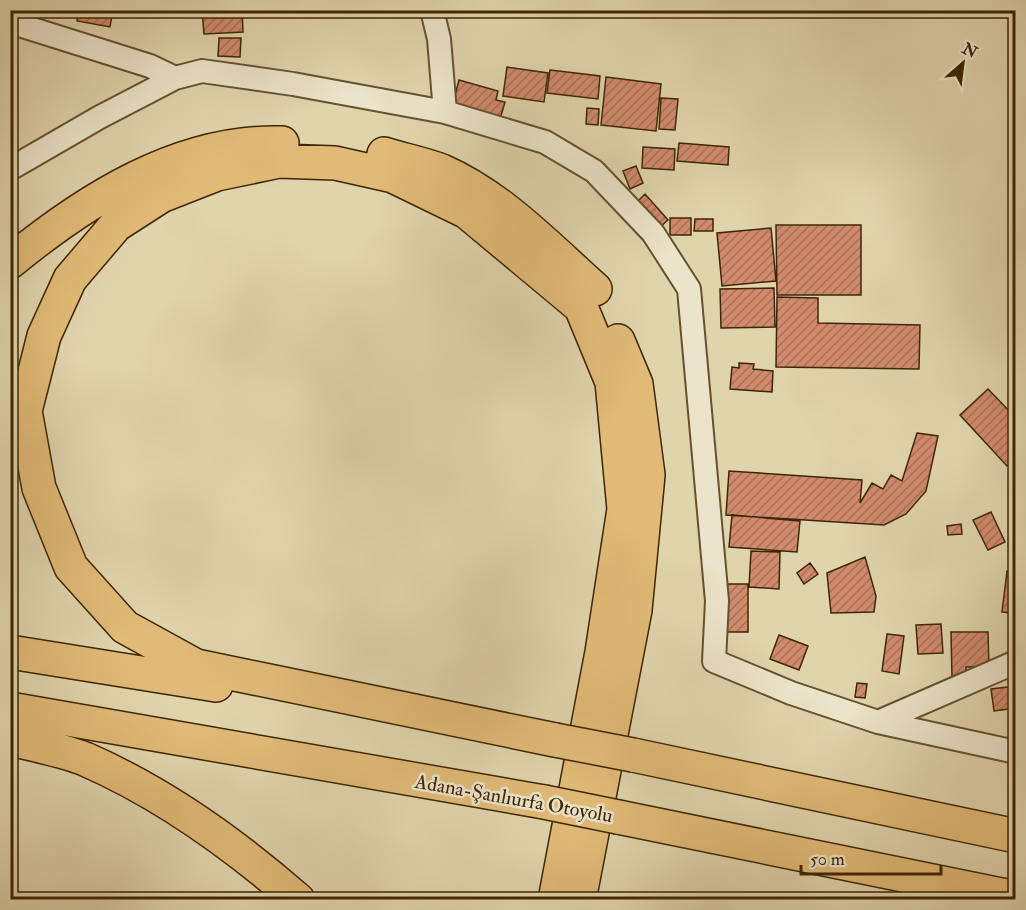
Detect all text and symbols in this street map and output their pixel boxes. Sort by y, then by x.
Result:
north arrow [933,33,993,93]
text: N [958,38,981,63]
street label: Adana-Şanlıurfa Otoyolu [412,769,615,828]
scale bar [801,838,940,876]
text: 50 m [810,848,845,871]

